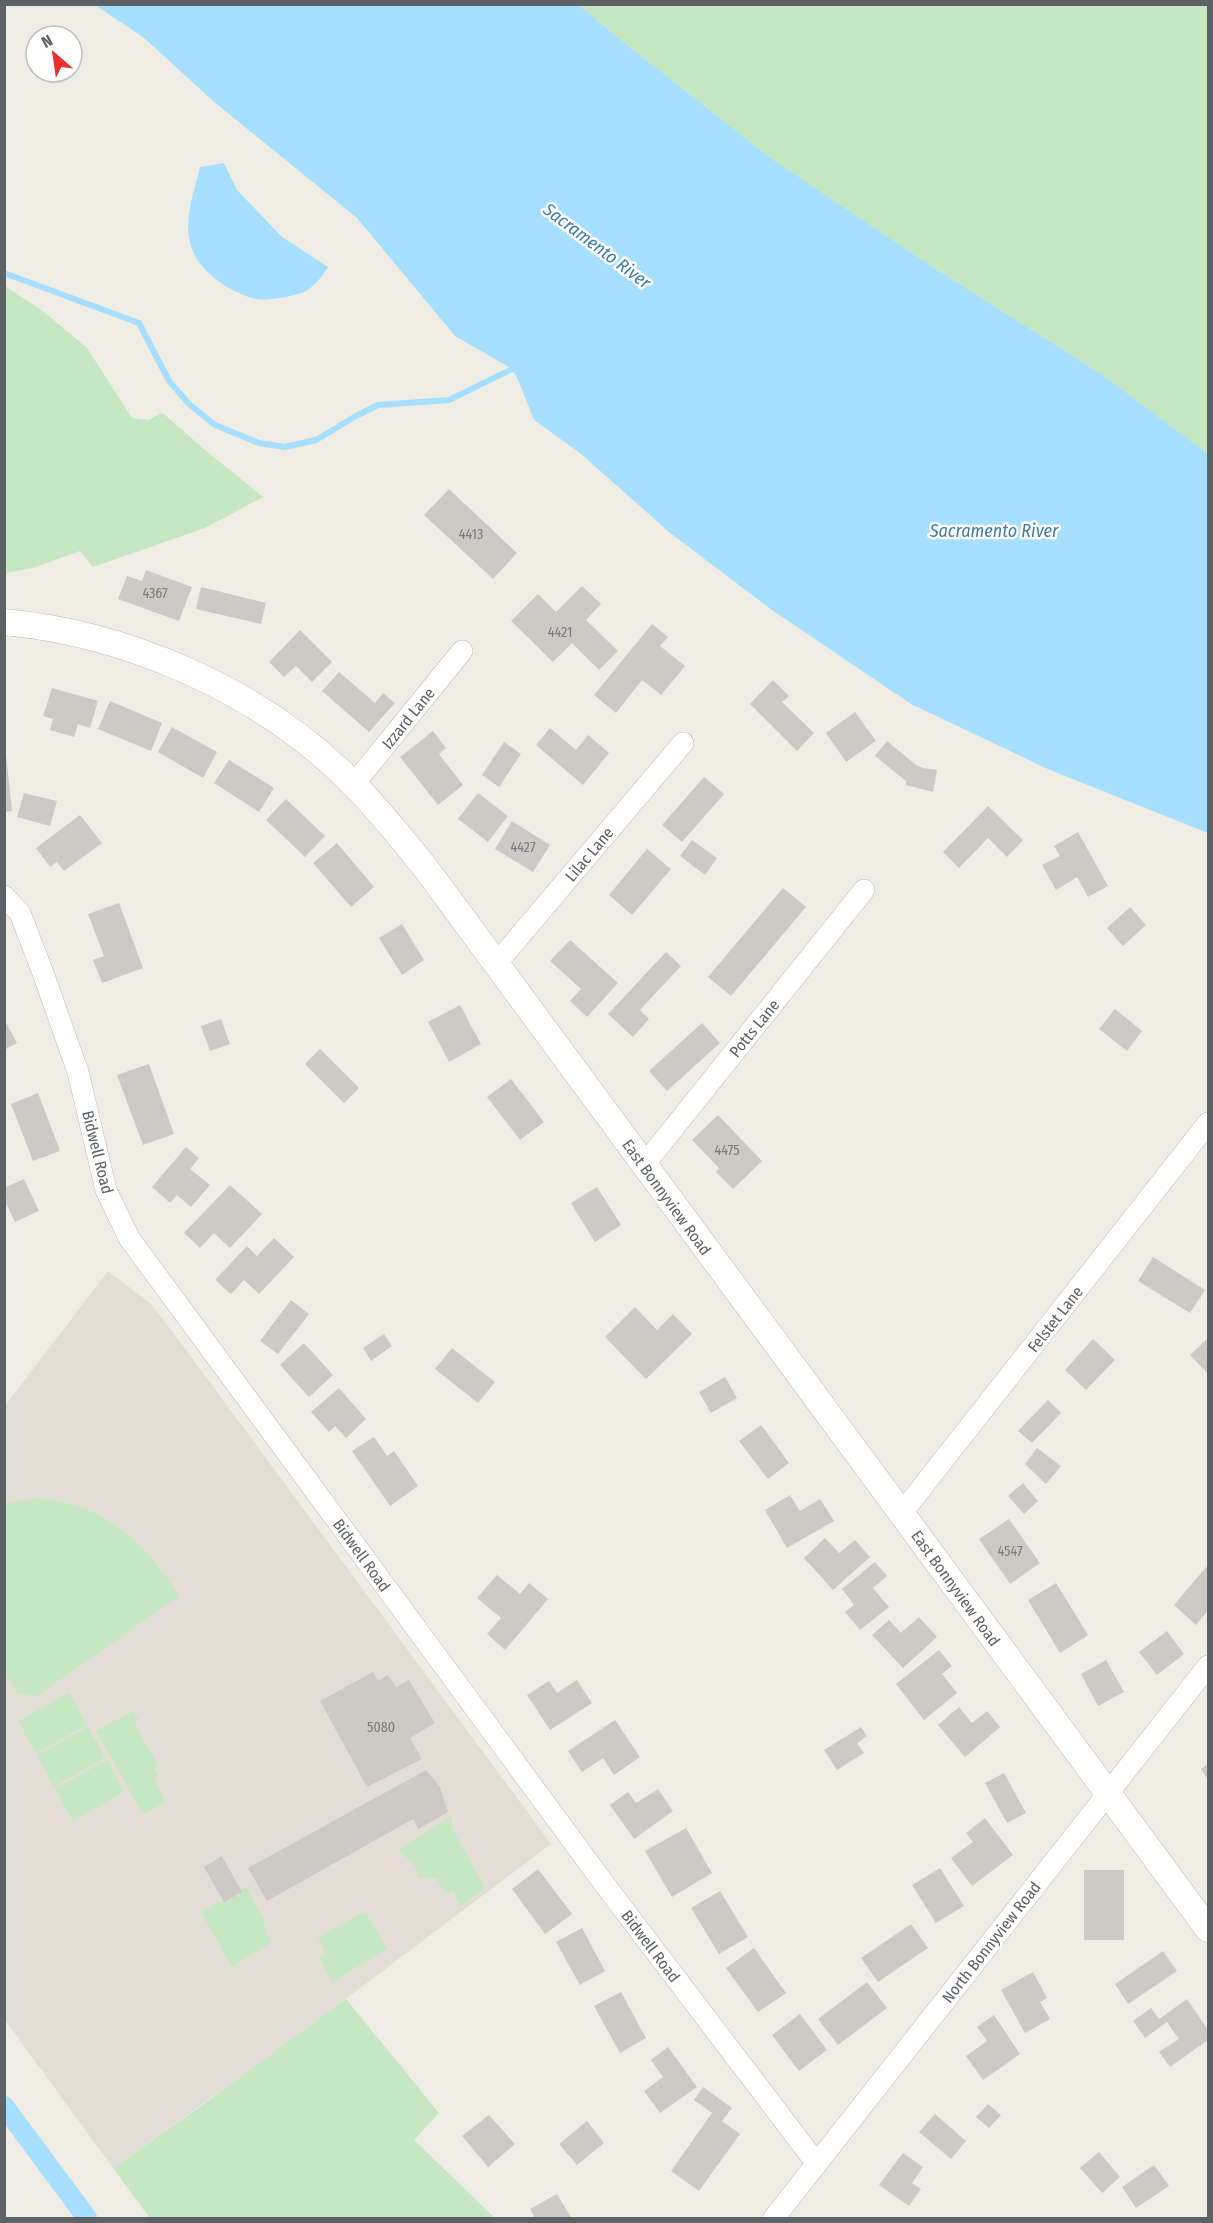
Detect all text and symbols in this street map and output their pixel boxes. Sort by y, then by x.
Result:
north arrow [24,24,84,84]
text: N [38,31,56,52]
water label: Sacramento River [538,198,656,294]
water label: Sacramento River [929,520,1059,542]
house number: 4413 [459,526,483,543]
house number: 4367 [142,585,168,602]
house number: 4421 [548,624,572,641]
street label: Izzard Lane [378,684,439,753]
street label: Lilac Lane [561,823,618,885]
house number: 4427 [510,839,536,856]
street label: Potts Lane [725,996,783,1061]
street label: Bidwell Road [78,1109,117,1196]
street label: East Bonnyview Road [618,1136,715,1259]
house number: 4475 [714,1142,740,1159]
street label: Felstet Lane [1024,1282,1087,1356]
street label: Bidwell Road [329,1515,394,1595]
street label: East Bonnyview Road [907,1527,1004,1650]
house number: 4547 [997,1543,1023,1560]
house number: 5080 [367,1719,395,1736]
street label: North Bonnyview Road [938,1878,1045,2007]
street label: Bidwell Road [617,1907,684,1986]

